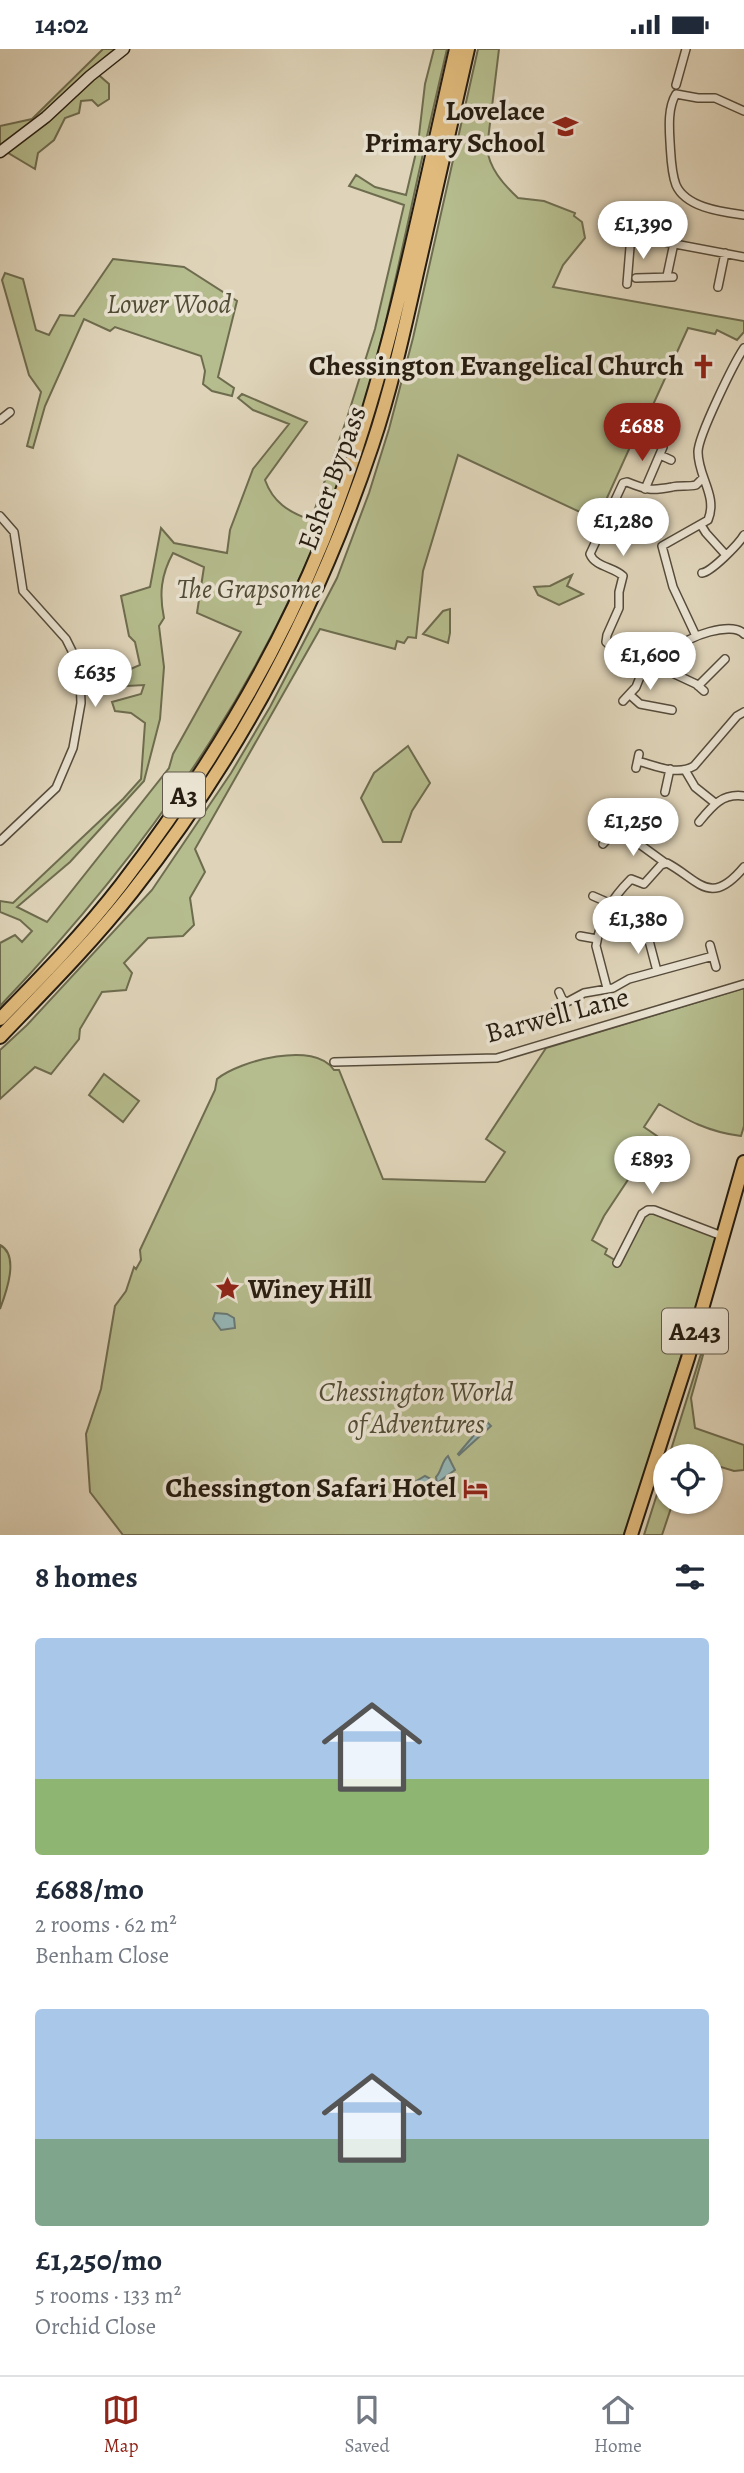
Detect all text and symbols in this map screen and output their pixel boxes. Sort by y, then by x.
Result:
text: 14:02 [35,7,88,42]
place label: Lovelace Primary School [364,92,546,162]
school or university icon: Lovelace Primary School [551,113,579,141]
pin: £1,390 [586,201,700,261]
text: £1,390 [614,208,672,239]
park label: Lower Wood [106,285,232,323]
place label: Chessington Evangelical Church [309,347,684,385]
church icon: Chessington Evangelical Church [690,352,718,380]
street label: Esher Bypass [288,401,376,555]
pin: £688 [601,403,683,463]
text: £688 [620,410,664,441]
pin: £1,280 [566,498,680,558]
text: £1,280 [593,505,653,536]
park label: The Grapsome [177,570,321,608]
pin: £1,600 [593,633,707,692]
text: £1,600 [620,639,680,670]
pin: £635 [54,649,136,709]
text: £635 [74,656,116,687]
road number: A3 [163,773,205,817]
pin: £1,250 [576,799,690,858]
text: £1,250 [604,805,662,836]
pin: £1,380 [581,897,695,956]
text: £1,380 [609,903,667,934]
street label: Barwell Lane [481,978,633,1052]
pin: £893 [611,1137,693,1196]
text: £893 [630,1143,674,1174]
place label: Winey Hill [247,1270,373,1308]
place icon: Winey Hill [214,1275,242,1303]
road number: A243 [662,1309,728,1353]
park label: Chessington World of Adventures [319,1373,513,1443]
map controls [653,1444,723,1514]
button: locate [653,1444,723,1514]
place label: Chessington Safari Hotel [165,1469,457,1507]
hotel icon: Chessington Safari Hotel [462,1474,490,1502]
text: 8 homes [35,1557,138,1597]
icon: filters [671,1558,709,1596]
icon: home [309,1684,435,1810]
text: £688/mo [35,1869,144,1909]
text: 2 rooms · 62 m² [35,1909,177,1940]
text: Benham Close [35,1940,169,1971]
icon: home [309,2055,435,2181]
text: £1,250/mo [35,2240,162,2280]
text: 5 rooms · 133 m² [35,2280,181,2311]
text: Orchid Close [35,2311,156,2342]
tab: Map [102,2391,140,2459]
tab: Saved [345,2391,390,2459]
tab: Home [594,2391,642,2459]

